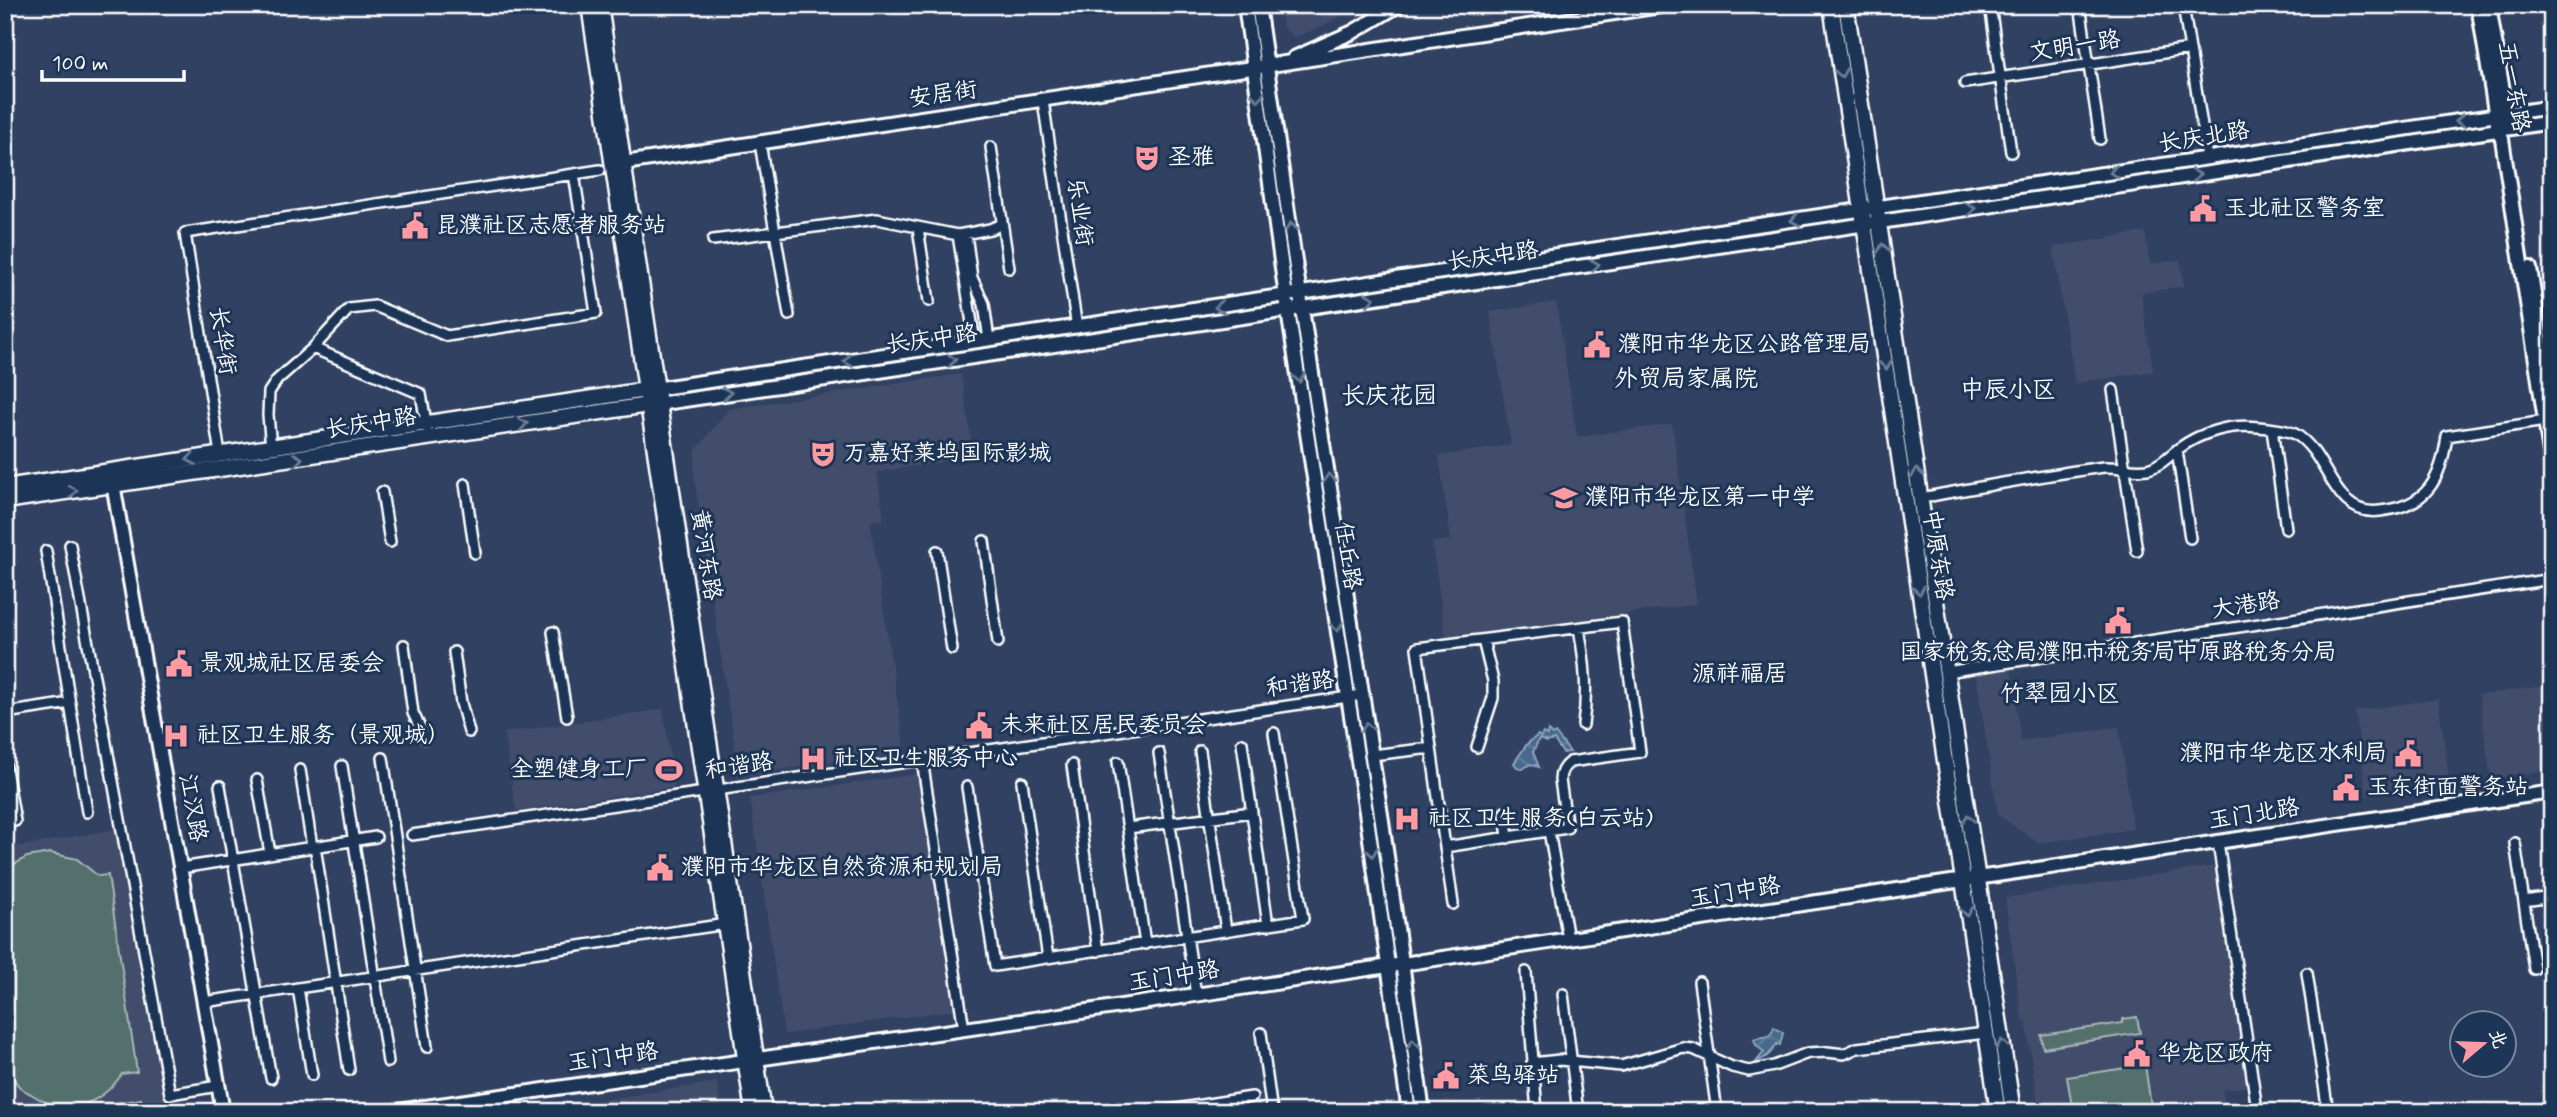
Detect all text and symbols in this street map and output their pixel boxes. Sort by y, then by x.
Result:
street label: 文明一路 [2027,25,2123,69]
scale bar [42,38,184,82]
street label: 五一东路 [2490,39,2536,135]
text: 100 m [52,50,108,78]
one-way arrow [1834,67,1849,79]
street label: 安居街 [907,75,979,115]
one-way arrow [1250,91,1265,103]
one-way arrow [2454,113,2466,128]
street label: 长庆北路 [2156,116,2252,160]
theatre icon: 圣雅 [1132,143,1162,173]
place label: 圣雅 [1168,143,1214,173]
one-way arrow [2108,165,2120,180]
one-way arrow [2190,168,2202,183]
street label: 乐业街 [1059,176,1099,248]
public building icon: 玉北社区警务室 [2188,194,2218,224]
place label: 玉北社区警务室 [2224,194,2385,224]
one-way arrow [1965,202,1977,217]
public building icon: 昆濮社区志愿者服务站 [400,211,430,241]
place label: 昆濮社区志愿者服务站 [436,211,666,241]
one-way arrow [1789,213,1801,228]
one-way arrow [1283,221,1298,233]
street label: 长庆中路 [1445,236,1541,278]
one-way arrow [1876,242,1891,254]
one-way arrow [1589,258,1601,273]
one-way arrow [1364,291,1376,306]
one-way arrow [1213,299,1225,314]
street label: 长华街 [202,305,242,377]
street label: 长庆中路 [884,319,980,361]
public building icon: 濮阳市华龙区公路管理局 [1582,330,1612,360]
place label: 濮阳市华龙区公路管理局 [1618,330,1871,360]
one-way arrow [842,353,854,368]
one-way arrow [946,353,958,368]
one-way arrow [1878,359,1893,371]
district label: 外贸局家属院 [1614,364,1758,395]
one-way arrow [1291,372,1306,384]
district label: 中辰小区 [1960,375,2056,406]
district label: 长庆花园 [1341,381,1437,412]
one-way arrow [721,386,733,401]
street label: 长庆中路 [323,402,419,446]
one-way arrow [517,416,529,431]
theatre icon: 万嘉好莱坞国际影城 [808,439,838,469]
place label: 万嘉好莱坞国际影城 [844,439,1051,469]
one-way arrow [185,451,197,466]
one-way arrow [292,451,304,466]
one-way arrow [1909,467,1924,479]
one-way arrow [1321,472,1336,484]
school or university icon: 濮阳市华龙区第一中学 [1549,483,1579,513]
place label: 濮阳市华龙区第一中学 [1585,483,1815,513]
one-way arrow [67,484,79,499]
street label: 黄河东路 [683,507,727,603]
street label: 中原东路 [1915,507,1959,603]
street label: 任丘路 [1327,520,1367,592]
one-way arrow [1911,584,1926,596]
street label: 大港路 [2210,586,2282,626]
public building icon: 国家税务总局濮阳市税务局中原路税务分局 [2103,606,2133,636]
one-way arrow [1329,621,1344,633]
place label: 国家税务总局濮阳市税务局中原路税务分局 [1900,638,2337,668]
public building icon: 景观城社区居委会 [164,649,194,679]
place label: 景观城社区居委会 [200,649,384,679]
district label: 源祥福居 [1692,659,1788,690]
street label: 和谐路 [1264,665,1336,705]
district label: 竹翠园小区 [2000,679,2120,710]
public building icon: 未来社区居民委员会 [964,711,994,741]
place label: 未来社区居民委员会 [1000,711,1207,741]
hospital icon: 社区卫生服务（景观城） [161,721,191,751]
place label: 社区卫生服务（景观城） [197,721,450,751]
one-way arrow [1360,721,1375,733]
place label: 濮阳市华龙区水利局 [2180,739,2387,769]
public building icon: 濮阳市华龙区水利局 [2393,739,2423,769]
hospital icon: 社区卫生服务中心 [798,744,828,774]
place label: 社区卫生服务中心 [834,744,1018,774]
street label: 和谐路 [703,747,775,787]
place label: 全塑健身工厂 [510,755,648,785]
sports icon: 全塑健身工厂 [654,755,684,785]
street label: 江汉路 [171,771,213,845]
public building icon: 玉东街面警务站 [2331,773,2361,803]
place label: 玉东街面警务站 [2367,773,2528,803]
street label: 玉门北路 [2206,793,2302,837]
hospital icon: 社区卫生服务(白云站) [1392,804,1422,834]
place label: 社区卫生服务(白云站) [1428,804,1653,834]
one-way arrow [1961,814,1976,825]
one-way arrow [1364,846,1379,858]
public building icon: 濮阳市华龙区自然资源和规划局 [645,853,675,883]
place label: 濮阳市华龙区自然资源和规划局 [681,853,1003,883]
street label: 玉门中路 [1687,871,1783,915]
one-way arrow [1960,906,1975,918]
street label: 玉门中路 [1126,955,1222,999]
north arrow [2448,1009,2518,1078]
text: 北 [2483,1026,2513,1052]
street label: 玉门中路 [565,1037,661,1079]
one-way arrow [1406,1038,1421,1050]
one-way arrow [1995,1038,2010,1050]
public building icon: 华龙区政府 [2122,1039,2152,1069]
place label: 华龙区政府 [2158,1039,2273,1069]
public building icon: 菜鸟驿站 [1431,1061,1461,1091]
place label: 菜鸟驿站 [1467,1061,1559,1091]

